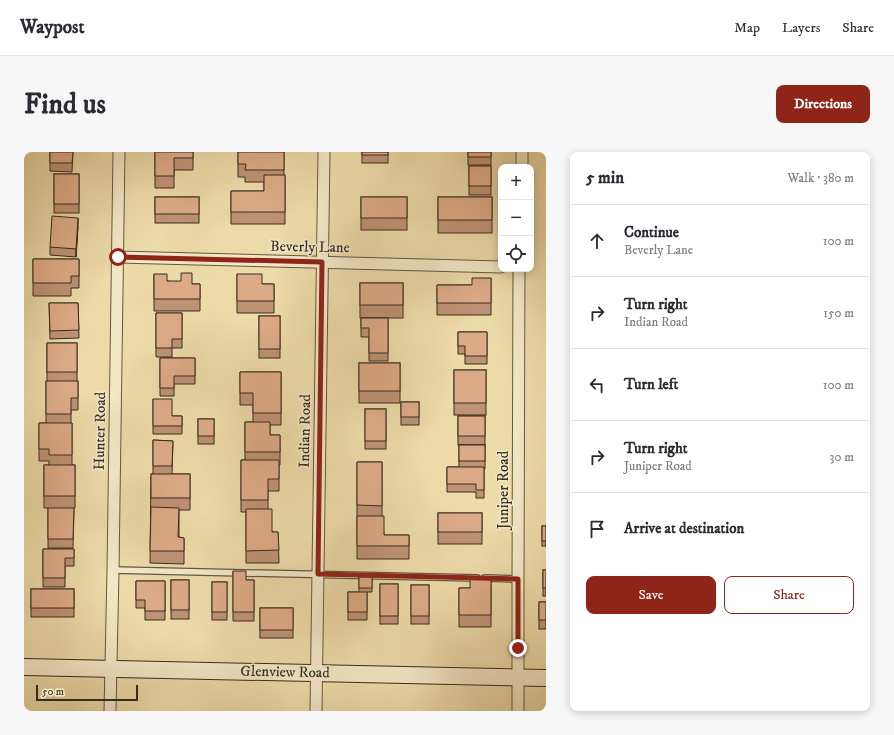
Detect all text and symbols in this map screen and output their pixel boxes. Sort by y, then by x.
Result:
text: Waypost [20,16,84,39]
text: Map [734,19,760,37]
text: Layers [782,19,820,37]
text: Share [842,19,874,37]
button: Directions [776,85,870,123]
text: Find us [24,87,106,122]
map controls [498,164,534,272]
button: + [498,164,534,200]
text: 5 min [586,167,624,189]
text: Walk · 380 m [787,170,854,186]
button: − [498,200,534,236]
text: Continue [624,223,679,242]
icon: ahead [586,230,608,252]
text: 100 m [823,233,854,249]
button: locate [498,236,534,272]
street label: Beverly Lane [270,237,350,257]
text: Beverly Lane [624,242,693,258]
route start [109,248,127,266]
text: Turn right [624,295,687,314]
icon: right [586,302,608,324]
text: 150 m [823,305,854,321]
text: Indian Road [624,314,688,330]
icon: left [586,374,608,396]
text: Turn left [624,375,678,394]
text: 100 m [823,377,854,393]
street label: Hunter Road [90,391,110,470]
street label: Indian Road [295,393,315,468]
text: Turn right [624,439,687,458]
icon: right [586,446,608,468]
text: 30 m [830,449,854,465]
street label: Juniper Road [494,450,513,531]
text: Juniper Road [624,458,692,474]
icon: arrive [586,518,608,540]
text: Arrive at destination [624,519,744,538]
button: Save [586,576,716,614]
button: Share [724,576,854,614]
route end [509,639,527,657]
street label: Glenview Road [240,662,330,682]
scale bar [36,683,138,702]
text: 50 m [42,685,64,699]

